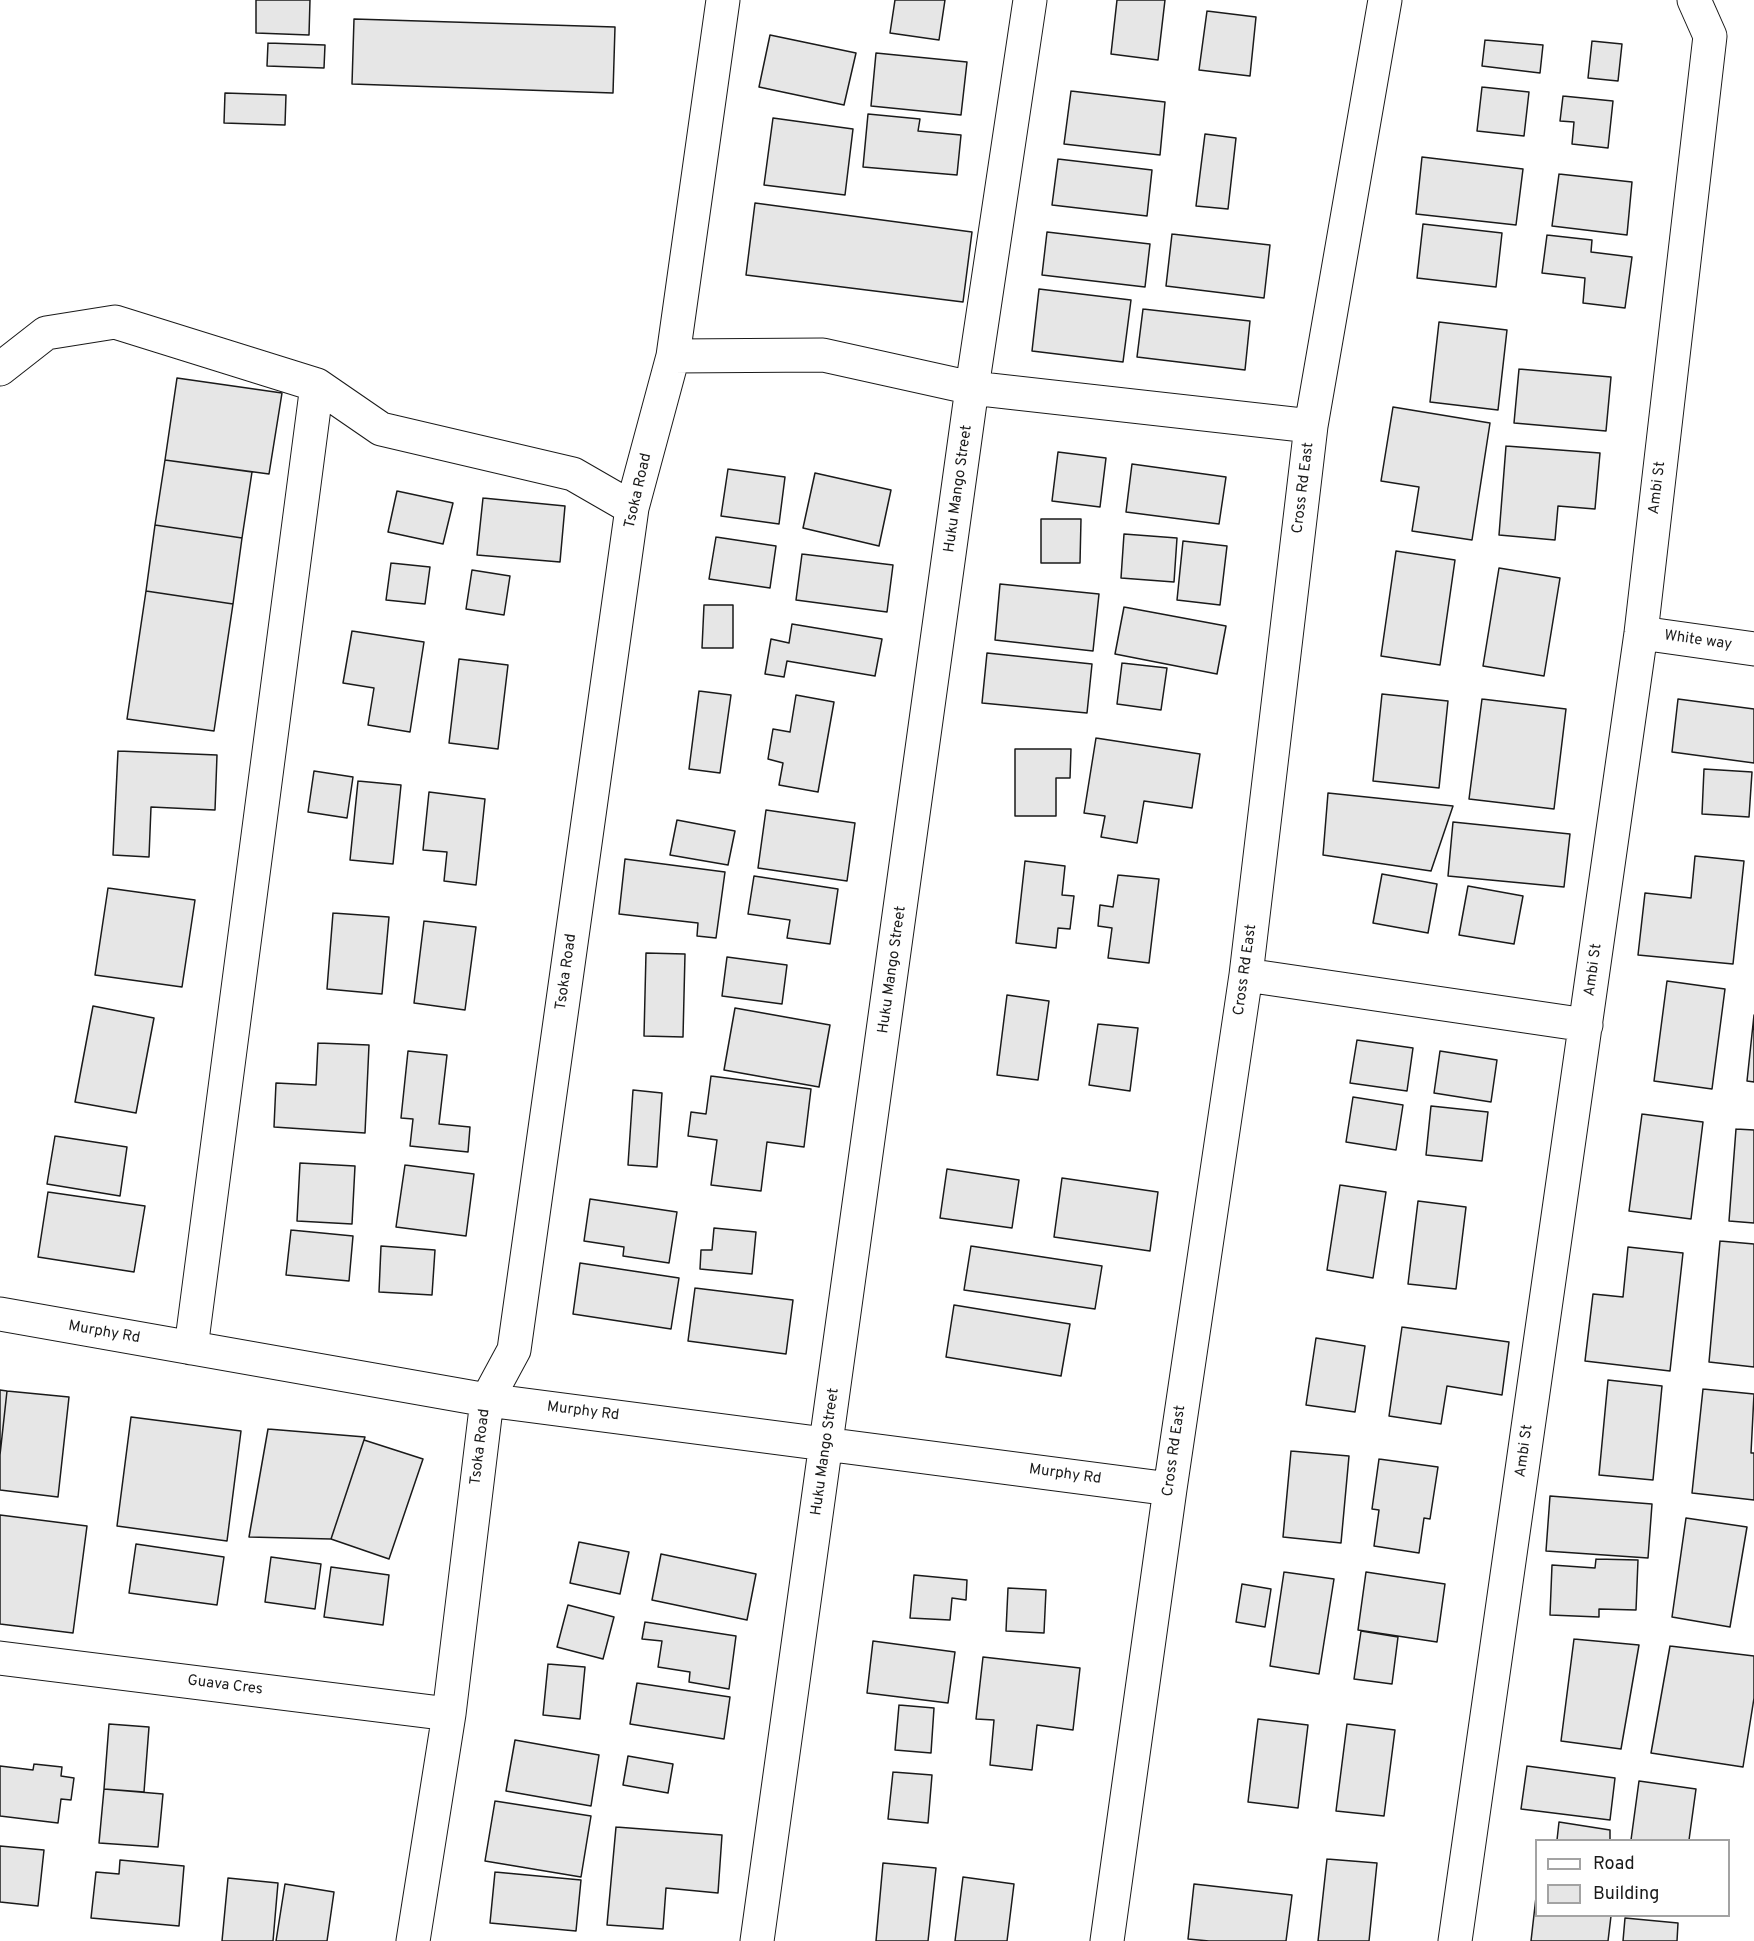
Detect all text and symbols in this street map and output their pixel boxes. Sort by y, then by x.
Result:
street label: Huku Mango Street [941,424,977,554]
street label: Cross Rd East [1289,441,1319,535]
street label: Tsoka Road [622,452,656,530]
street label: Ambi St [1646,461,1670,515]
street label: White way [1663,627,1733,655]
street label: Huku Mango Street [875,905,911,1035]
street label: Cross Rd East [1231,923,1261,1017]
street label: Tsoka Road [553,933,581,1011]
street label: Ambi St [1581,942,1607,998]
street label: Murphy Rd [67,1318,141,1348]
street label: Huku Mango Street [808,1387,844,1517]
street label: Murphy Rd [546,1399,620,1425]
street label: Cross Rd East [1160,1404,1190,1498]
street label: Tsoka Road [467,1408,495,1486]
street label: Ambi St [1512,1423,1538,1479]
street label: Murphy Rd [1028,1461,1102,1489]
street label: Guava Cres [186,1672,264,1700]
legend [1535,1839,1730,1917]
text: Road [1593,1853,1635,1876]
text: Building [1593,1883,1659,1906]

